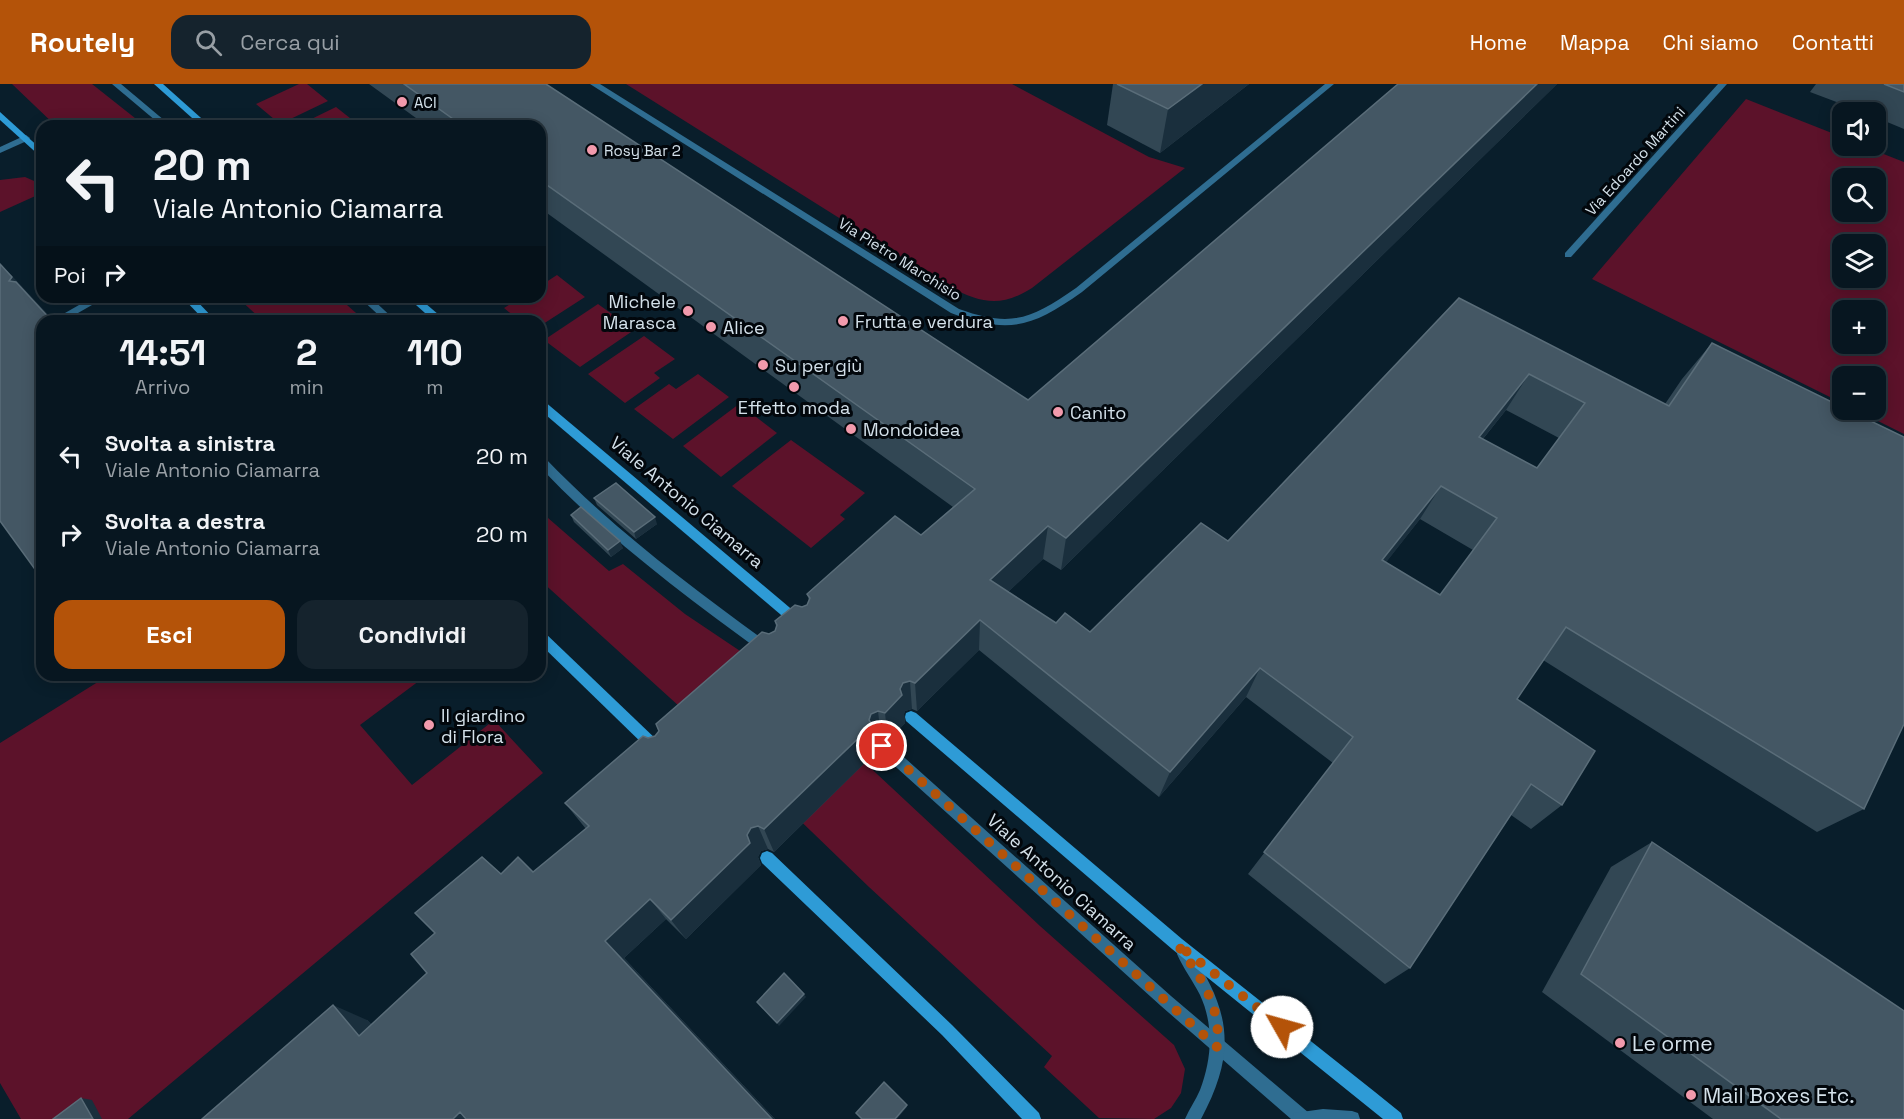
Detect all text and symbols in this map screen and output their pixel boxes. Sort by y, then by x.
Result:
search box [171,15,591,69]
text: Routely [30,24,135,60]
icon: search [192,26,225,59]
text: Cerca qui [240,28,340,56]
text: Home [1470,29,1527,56]
text: Mappa [1560,29,1629,56]
text: Chi siamo [1662,29,1759,56]
text: Contatti [1792,29,1874,56]
place label: ACI [414,93,437,112]
marker: ACI [395,95,409,109]
map controls [1832,102,1886,420]
button: sound [1832,102,1886,156]
street label: Via Edoardo Martini [1581,103,1689,219]
text: 20 m [153,139,252,192]
place label: Rosy Bar 2 [604,141,681,160]
marker: Rosy Bar 2 [585,143,599,157]
icon: left [54,144,132,222]
button: search [1832,168,1886,222]
text: Viale Antonio Ciamarra [153,191,443,226]
street label: Via Pietro Marchisio [835,213,965,305]
button: layers [1832,234,1886,288]
icon: right [98,258,131,291]
text: Poi [54,261,86,289]
place label: Michele Marasca [603,290,676,334]
button: + [1832,300,1886,354]
marker: Michele Marasca [681,304,695,318]
place label: Frutta e verdura [855,310,993,333]
marker: Frutta e verdura [836,314,850,328]
place label: Alice [723,316,765,339]
marker: Alice [704,320,718,334]
text: 14:51 [119,330,206,376]
text: 2 [296,330,317,376]
text: 110 [407,330,463,376]
place label: Su per giù [775,354,862,377]
marker: Su per giù [756,358,770,372]
button: − [1832,366,1886,420]
text: Arrivo [135,374,190,400]
text: min [289,374,324,400]
text: m [426,374,444,400]
marker: Effetto moda [787,380,801,394]
place label: Effetto moda [738,396,850,419]
place label: Canito [1070,401,1126,424]
marker: Canito [1051,405,1065,419]
place label: Mondoidea [863,418,960,441]
marker: Mondoidea [844,422,858,436]
text: Svolta a sinistra [105,429,275,457]
street label: Viale Antonio Ciamarra [605,431,769,573]
icon: left [54,440,87,473]
text: 20 m [476,442,528,470]
text: Viale Antonio Ciamarra [105,457,320,483]
text: Svolta a destra [105,507,265,535]
icon: right [54,518,87,551]
text: 20 m [476,520,528,548]
text: Viale Antonio Ciamarra [105,535,320,561]
button: Esci [54,600,285,669]
button: Condividi [297,600,528,669]
place label: Il giardino di Flora [441,704,525,748]
marker: Il giardino di Flora [422,718,436,732]
pin [856,720,907,771]
icon: arrive [865,729,898,762]
street label: Viale Antonio Ciamarra [982,809,1142,955]
position arrow [1250,995,1314,1059]
place label: Le orme [1632,1030,1713,1057]
marker: Le orme [1613,1036,1627,1050]
place label: Mail Boxes Etc. [1703,1082,1855,1109]
marker: Mail Boxes Etc. [1684,1088,1698,1102]

